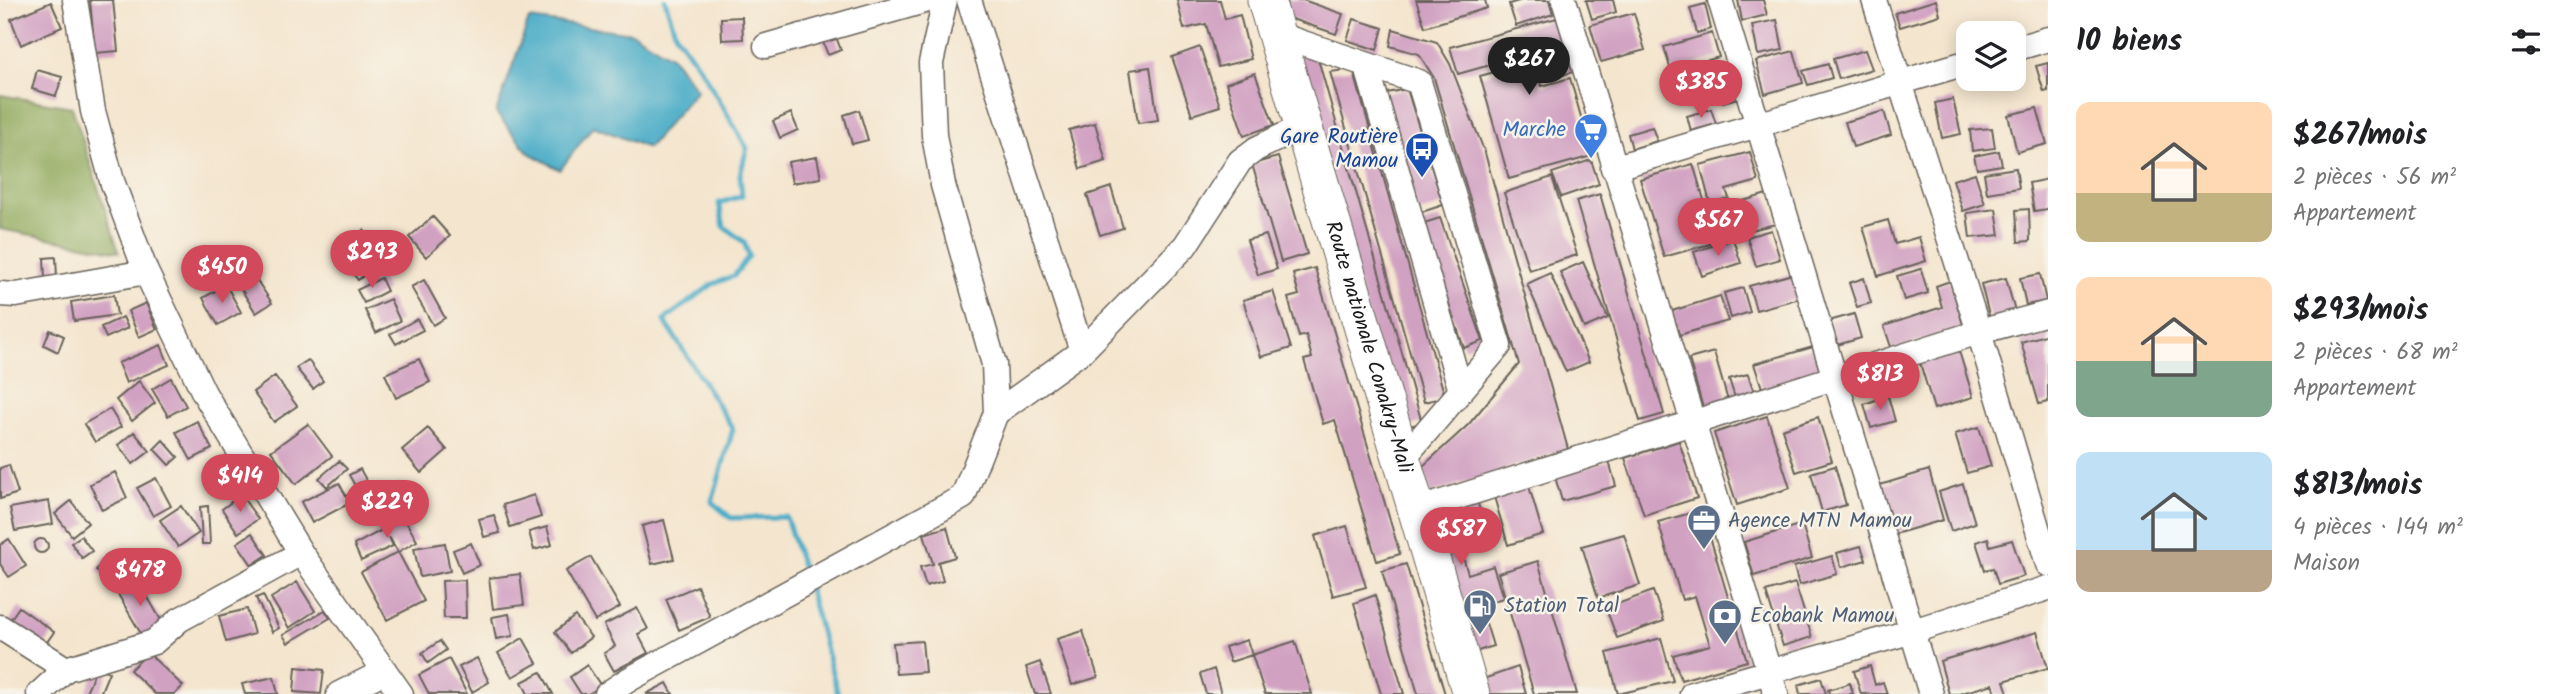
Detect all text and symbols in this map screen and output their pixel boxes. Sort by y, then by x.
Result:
text: 10 biens [2076,18,2182,66]
map controls [1956,21,2026,91]
button: layers [1956,21,2026,91]
icon: filters [2507,23,2545,61]
pin: $267 [1488,38,1570,97]
text: $267 [1504,42,1554,78]
pin: $385 [1660,60,1742,120]
text: $385 [1675,65,1727,101]
supermarket icon: Marche [1572,111,1610,160]
text: $267/mois [2293,112,2427,160]
place label: Marche [1503,114,1567,147]
place label: Gare Routière Mamou [1280,121,1399,178]
bus stop icon: Gare Routière Mamou [1403,130,1441,179]
icon: home [2132,130,2216,214]
text: 2 pièces · 56 m² [2293,160,2456,196]
text: Appartement [2293,196,2416,232]
pin: $567 [1677,198,1759,258]
text: $567 [1694,203,1742,239]
street label: Route nationale Conakry-Mali [1316,217,1422,478]
pin: $293 [331,230,413,290]
text: $293 [346,235,398,271]
pin: $450 [181,246,263,305]
text: $450 [197,250,247,286]
text: $293/mois [2293,287,2428,335]
icon: home [2132,305,2216,389]
text: 2 pièces · 68 m² [2293,335,2458,371]
pin: $813 [1839,352,1921,412]
text: $813 [1857,357,1903,393]
text: Appartement [2293,371,2416,407]
pin: $414 [199,454,281,514]
text: $414 [217,459,263,495]
text: $813/mois [2293,462,2422,510]
pin: $229 [346,480,428,540]
icon: home [2132,480,2216,564]
text: $229 [361,485,413,521]
office icon: Agence MTN Mamou [1685,502,1723,551]
place label: Agence MTN Mamou [1728,505,1912,538]
pin: $587 [1420,508,1502,567]
text: 4 pièces · 144 m² [2293,510,2463,546]
text: $587 [1436,512,1486,548]
text: Maison [2293,546,2360,582]
pin: $478 [99,548,181,608]
text: $478 [115,553,165,589]
fuel station icon: Station Total [1461,587,1499,636]
place label: Station Total [1504,590,1619,623]
bank icon: Ecobank Mamou [1706,597,1744,646]
place label: Ecobank Mamou [1750,600,1894,633]

